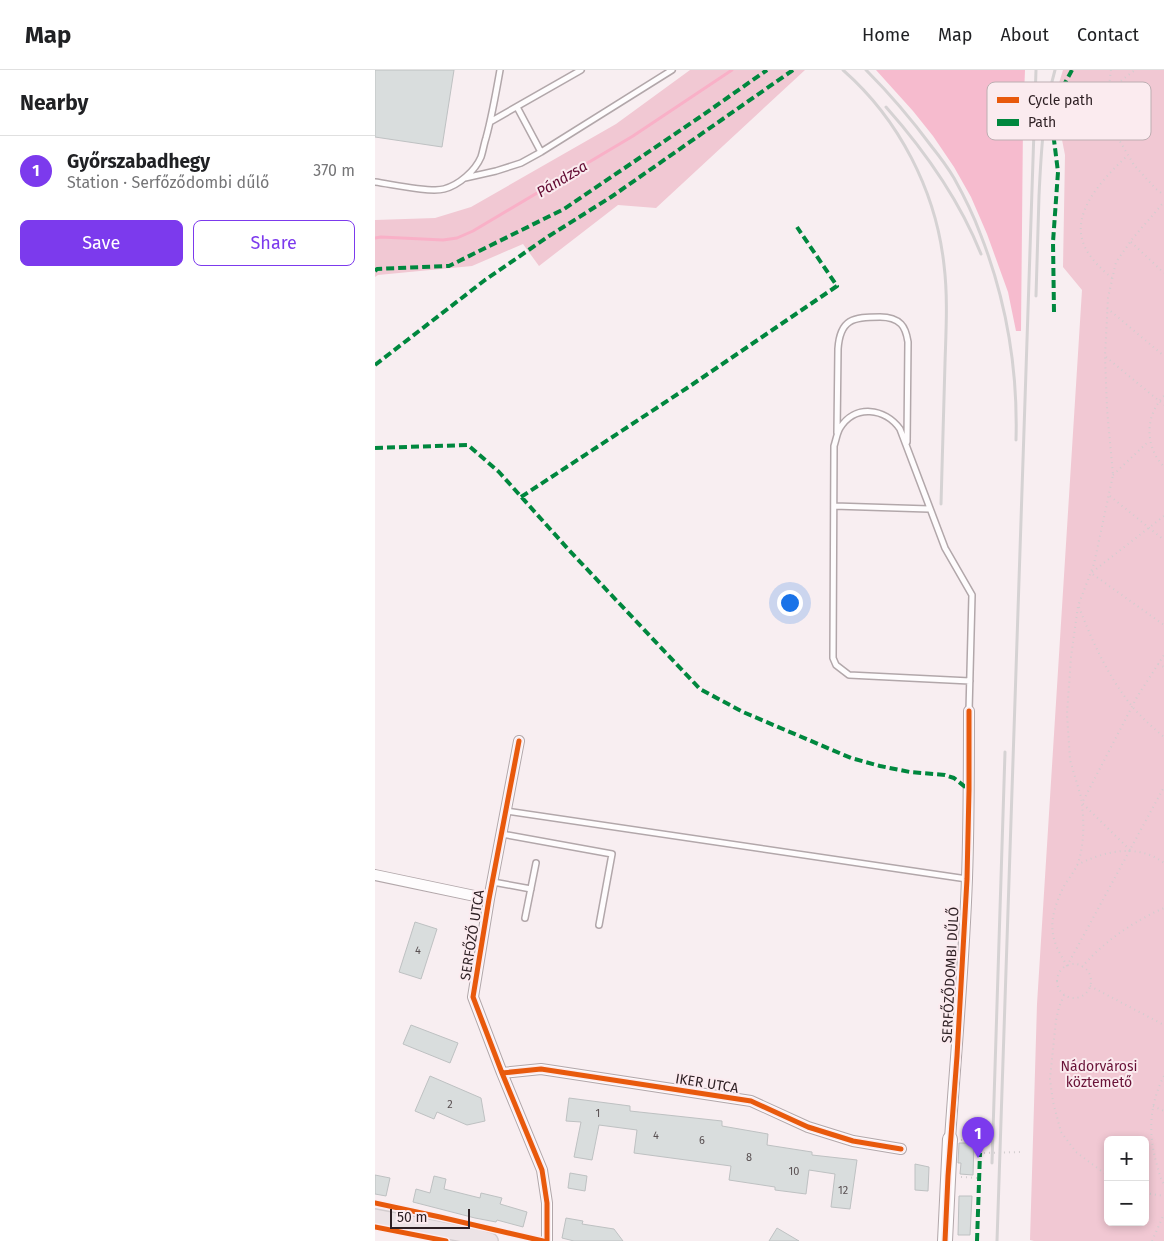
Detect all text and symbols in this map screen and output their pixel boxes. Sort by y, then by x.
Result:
text: Map [25,21,71,49]
text: Home [862,24,910,46]
text: Map [938,24,972,46]
text: About [1000,24,1049,46]
text: Contact [1077,24,1139,46]
legend [987,82,1151,140]
text: Nearby [20,90,88,116]
text: Cycle path [1028,92,1093,109]
text: Path [1028,114,1056,131]
text: Győrszabadhegy [67,150,210,173]
water label: Pándzsa [533,157,591,201]
text: 1 [32,161,40,180]
text: 370 m [313,161,355,180]
text: Station · Serfőződombi dűlő [67,173,269,192]
button: Save [20,220,183,266]
button: Share [193,220,355,266]
your location [777,590,803,616]
street label: SERFŐZŐ UTCA [456,888,488,982]
street label: SERFŐZŐDOMBI DŰLŐ [937,906,963,1044]
house number: 4 [415,944,421,957]
park label: Nádorvárosi köztemető [1060,1058,1138,1091]
street label: IKER UTCA [674,1070,740,1097]
house number: 2 [447,1098,453,1111]
house number: 1 [596,1107,600,1120]
pin: 1 [962,1117,994,1158]
house number: 4 [653,1129,659,1142]
house number: 6 [699,1134,705,1147]
map controls [1104,1136,1149,1226]
button: + [1104,1136,1149,1181]
house number: 8 [746,1151,752,1164]
house number: 10 [789,1165,799,1178]
button: − [1104,1181,1149,1226]
house number: 12 [838,1184,848,1197]
scale bar [390,1206,470,1229]
text: 50 m [397,1209,428,1226]

